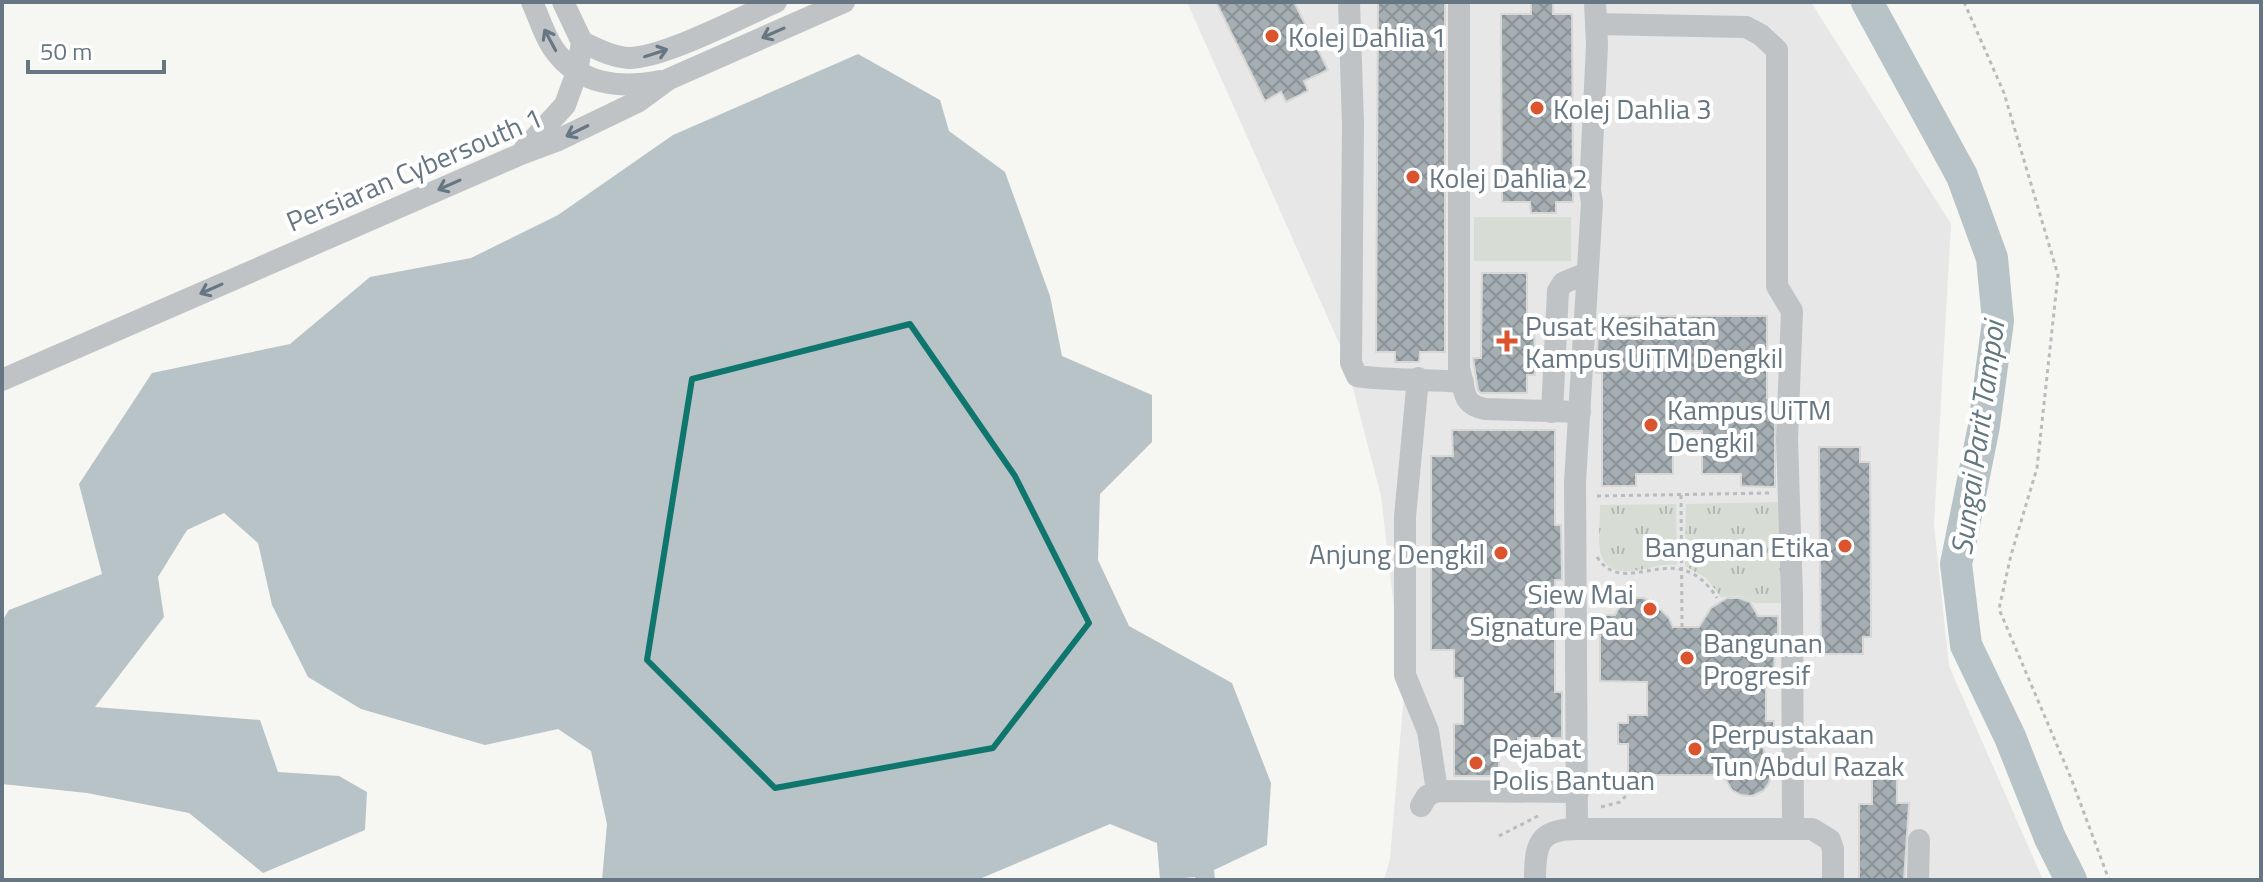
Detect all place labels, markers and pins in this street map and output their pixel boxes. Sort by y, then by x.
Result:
place label: Kolej Dahlia 1 [1288,15,1447,58]
marker: Kolej Dahlia 1 [1263,27,1281,45]
place label: Kolej Dahlia 3 [1553,87,1712,130]
marker: Kolej Dahlia 3 [1528,99,1546,117]
place label: Kolej Dahlia 2 [1429,156,1588,199]
marker: Kolej Dahlia 2 [1404,168,1422,186]
place label: Pusat Kesihatan Kampus UiTM Dengkil [1525,304,1783,379]
marker: Pusat Kesihatan Kampus UiTM Dengkil [1496,330,1518,352]
place label: Kampus UiTM Dengkil [1667,388,1832,463]
marker: Kampus UiTM Dengkil [1642,416,1660,434]
place label: Bangunan Etika [1645,525,1829,568]
place label: Anjung Dengkil [1309,532,1485,575]
marker: Bangunan Etika [1836,537,1854,555]
marker: Anjung Dengkil [1492,544,1510,562]
place label: Siew Mai Signature Pau [1469,572,1634,647]
marker: Siew Mai Signature Pau [1641,600,1659,618]
place label: Bangunan Progresif [1703,621,1823,696]
marker: Bangunan Progresif [1678,649,1696,667]
place label: Perpustakaan Tun Abdul Razak [1711,712,1905,787]
place label: Pejabat Polis Bantuan [1492,726,1655,801]
marker: Perpustakaan Tun Abdul Razak [1686,740,1704,758]
marker: Pejabat Polis Bantuan [1467,754,1485,772]

